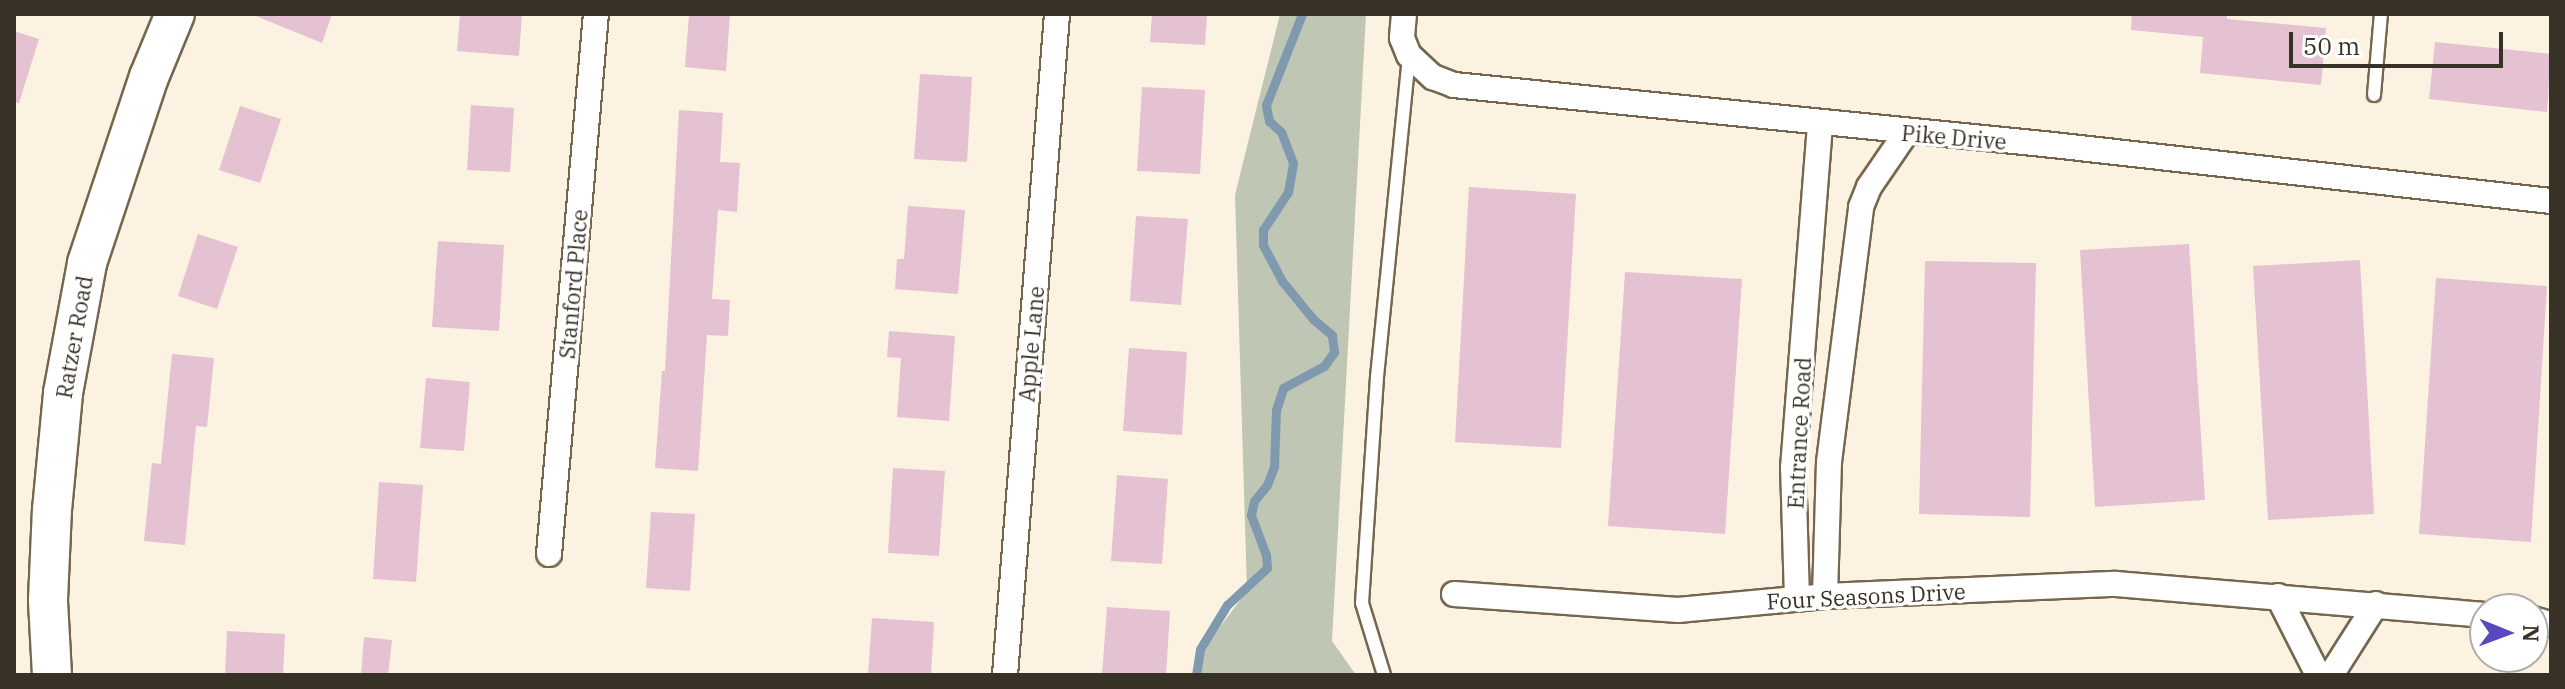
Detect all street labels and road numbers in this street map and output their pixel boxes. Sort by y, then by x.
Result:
street label: Pike Drive [1900,119,2008,155]
street label: Stanford Place [553,208,593,360]
street label: Ratzer Road [50,273,98,401]
street label: Apple Lane [1013,285,1049,403]
street label: Entrance Road [1782,356,1816,510]
street label: Four Seasons Drive [1766,578,1966,614]

